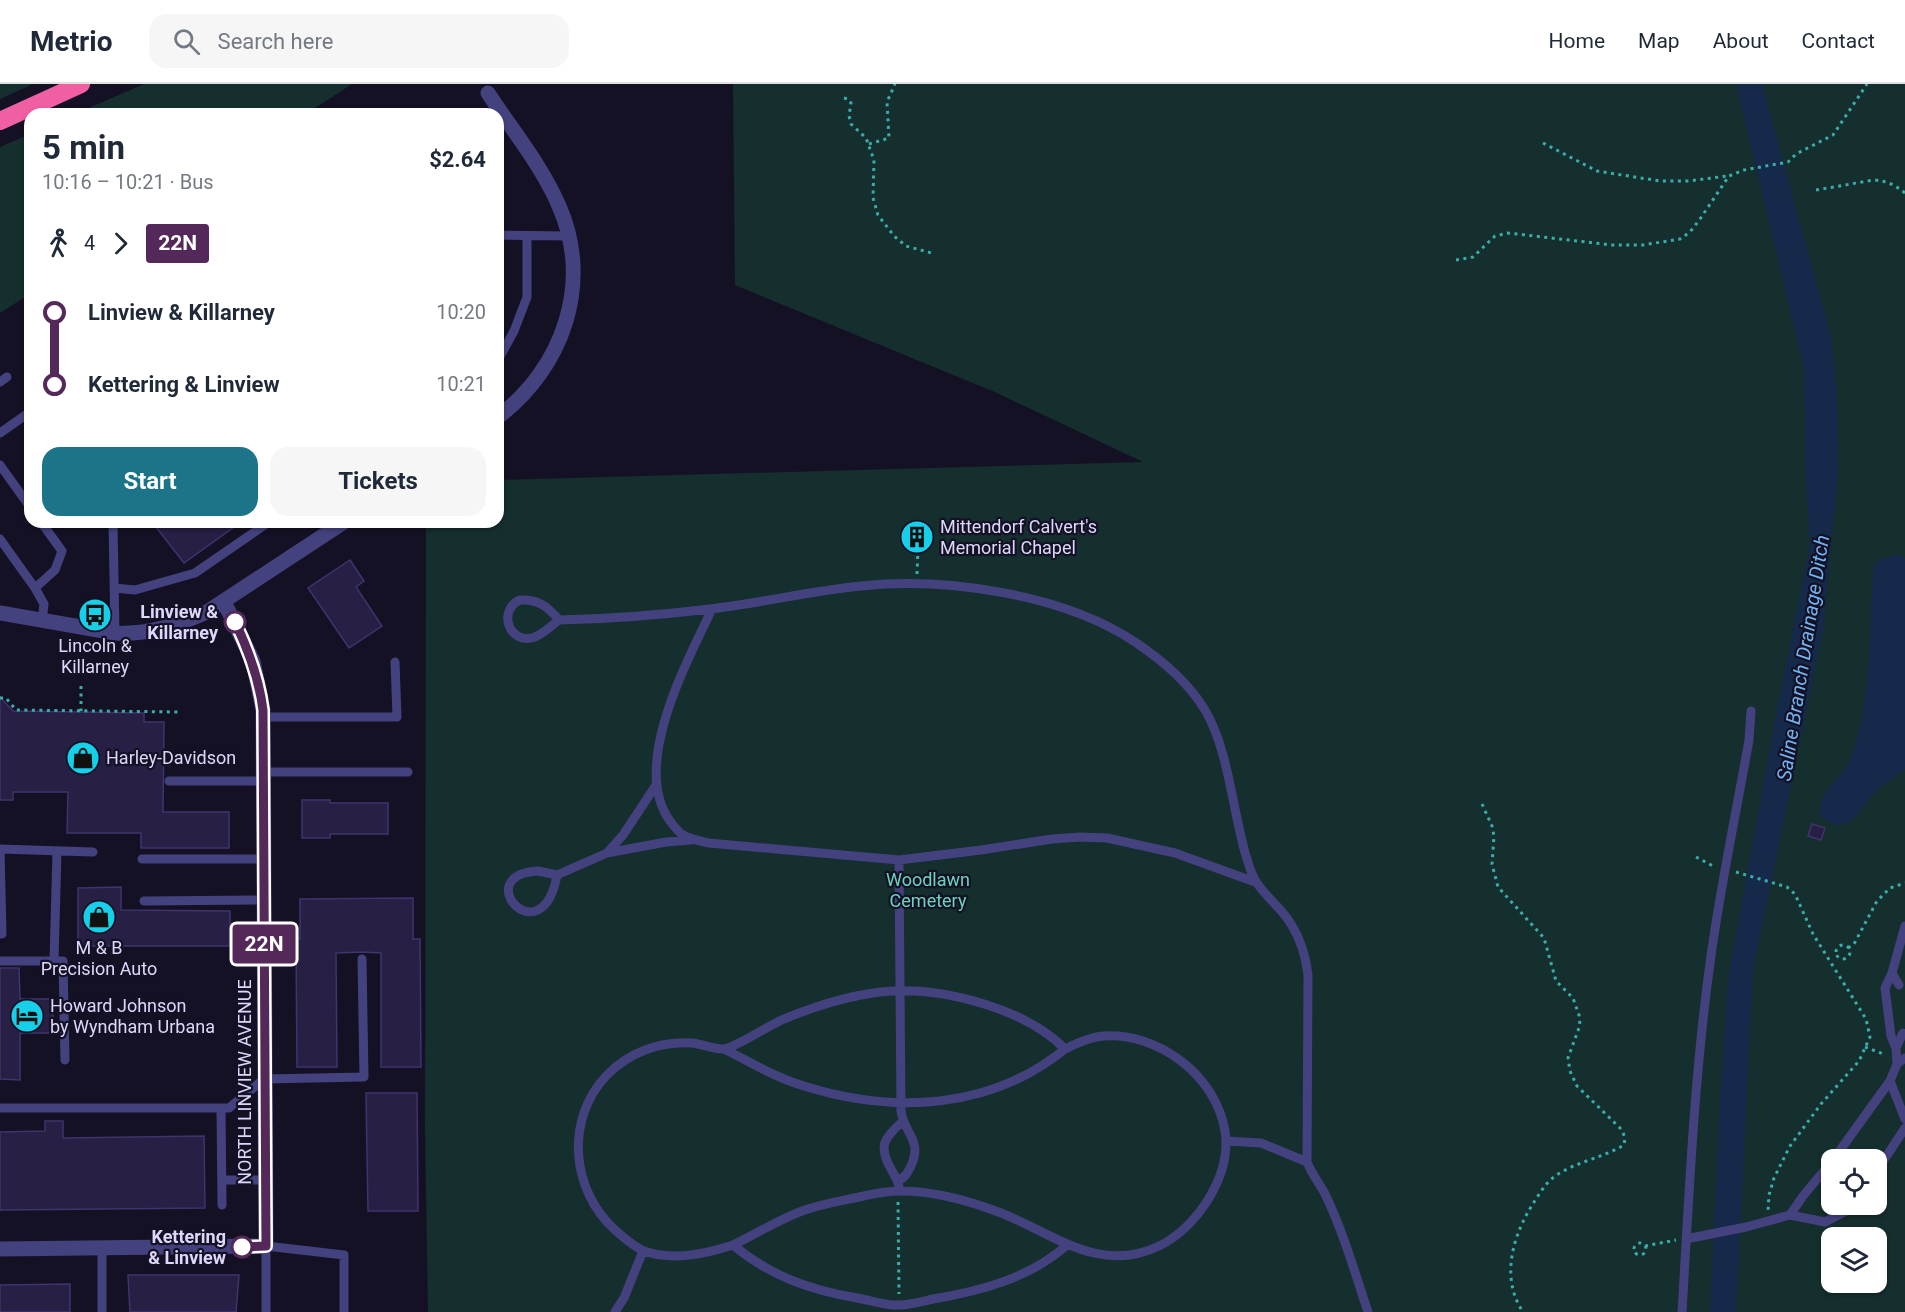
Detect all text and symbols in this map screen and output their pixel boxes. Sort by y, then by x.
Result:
search box [149,14,569,68]
text: Metrio [30,25,113,58]
icon: search [170,25,203,58]
text: Search here [218,29,333,54]
text: Home [1549,29,1605,53]
text: Map [1638,29,1680,53]
text: About [1713,29,1769,53]
text: Contact [1802,29,1875,53]
text: 5 min [42,128,125,167]
text: $2.64 [429,147,486,172]
text: 10:16 – 10:21 · Bus [42,170,214,194]
icon: walk [42,227,75,260]
icon: forward [104,227,137,260]
text: 4 [84,231,95,255]
text: 22N [158,231,197,255]
text: Linview & Killarney [88,300,275,325]
text: 10:20 [436,300,486,324]
text: Kettering & Linview [88,372,280,397]
text: 10:21 [436,372,486,396]
button: Start [42,447,258,516]
button: Tickets [270,447,486,516]
place label: Mittendorf Calvert's Memorial Chapel [940,516,1097,558]
building icon: Mittendorf Calvert's Memorial Chapel [899,519,935,555]
water label: Saline Branch Drainage Ditch [1772,533,1834,783]
bus stop icon: Lincoln & Killarney [77,597,113,633]
place label: Linview & Killarney [140,601,219,643]
marker: Linview & Killarney [224,611,246,633]
place label: Lincoln & Killarney [58,635,133,677]
shop icon: Harley-Davidson [65,740,101,776]
place label: Harley-Davidson [106,747,236,768]
park label: Woodlawn Cemetery [886,869,970,911]
shop icon: M & B Precision Auto [81,899,117,935]
line badge: 22N [230,924,298,964]
text: 22N [245,932,283,956]
place label: M & B Precision Auto [41,937,157,979]
street label: NORTH LINVIEW AVENUE [234,979,255,1185]
place label: Howard Johnson by Wyndham Urbana [50,995,215,1037]
hotel icon: Howard Johnson by Wyndham Urbana [9,998,45,1034]
map controls [1821,1149,1887,1293]
button: locate [1821,1149,1887,1215]
place label: Kettering & Linview [148,1226,226,1268]
button: layers [1821,1227,1887,1293]
marker: Kettering & Linview [231,1236,253,1258]

